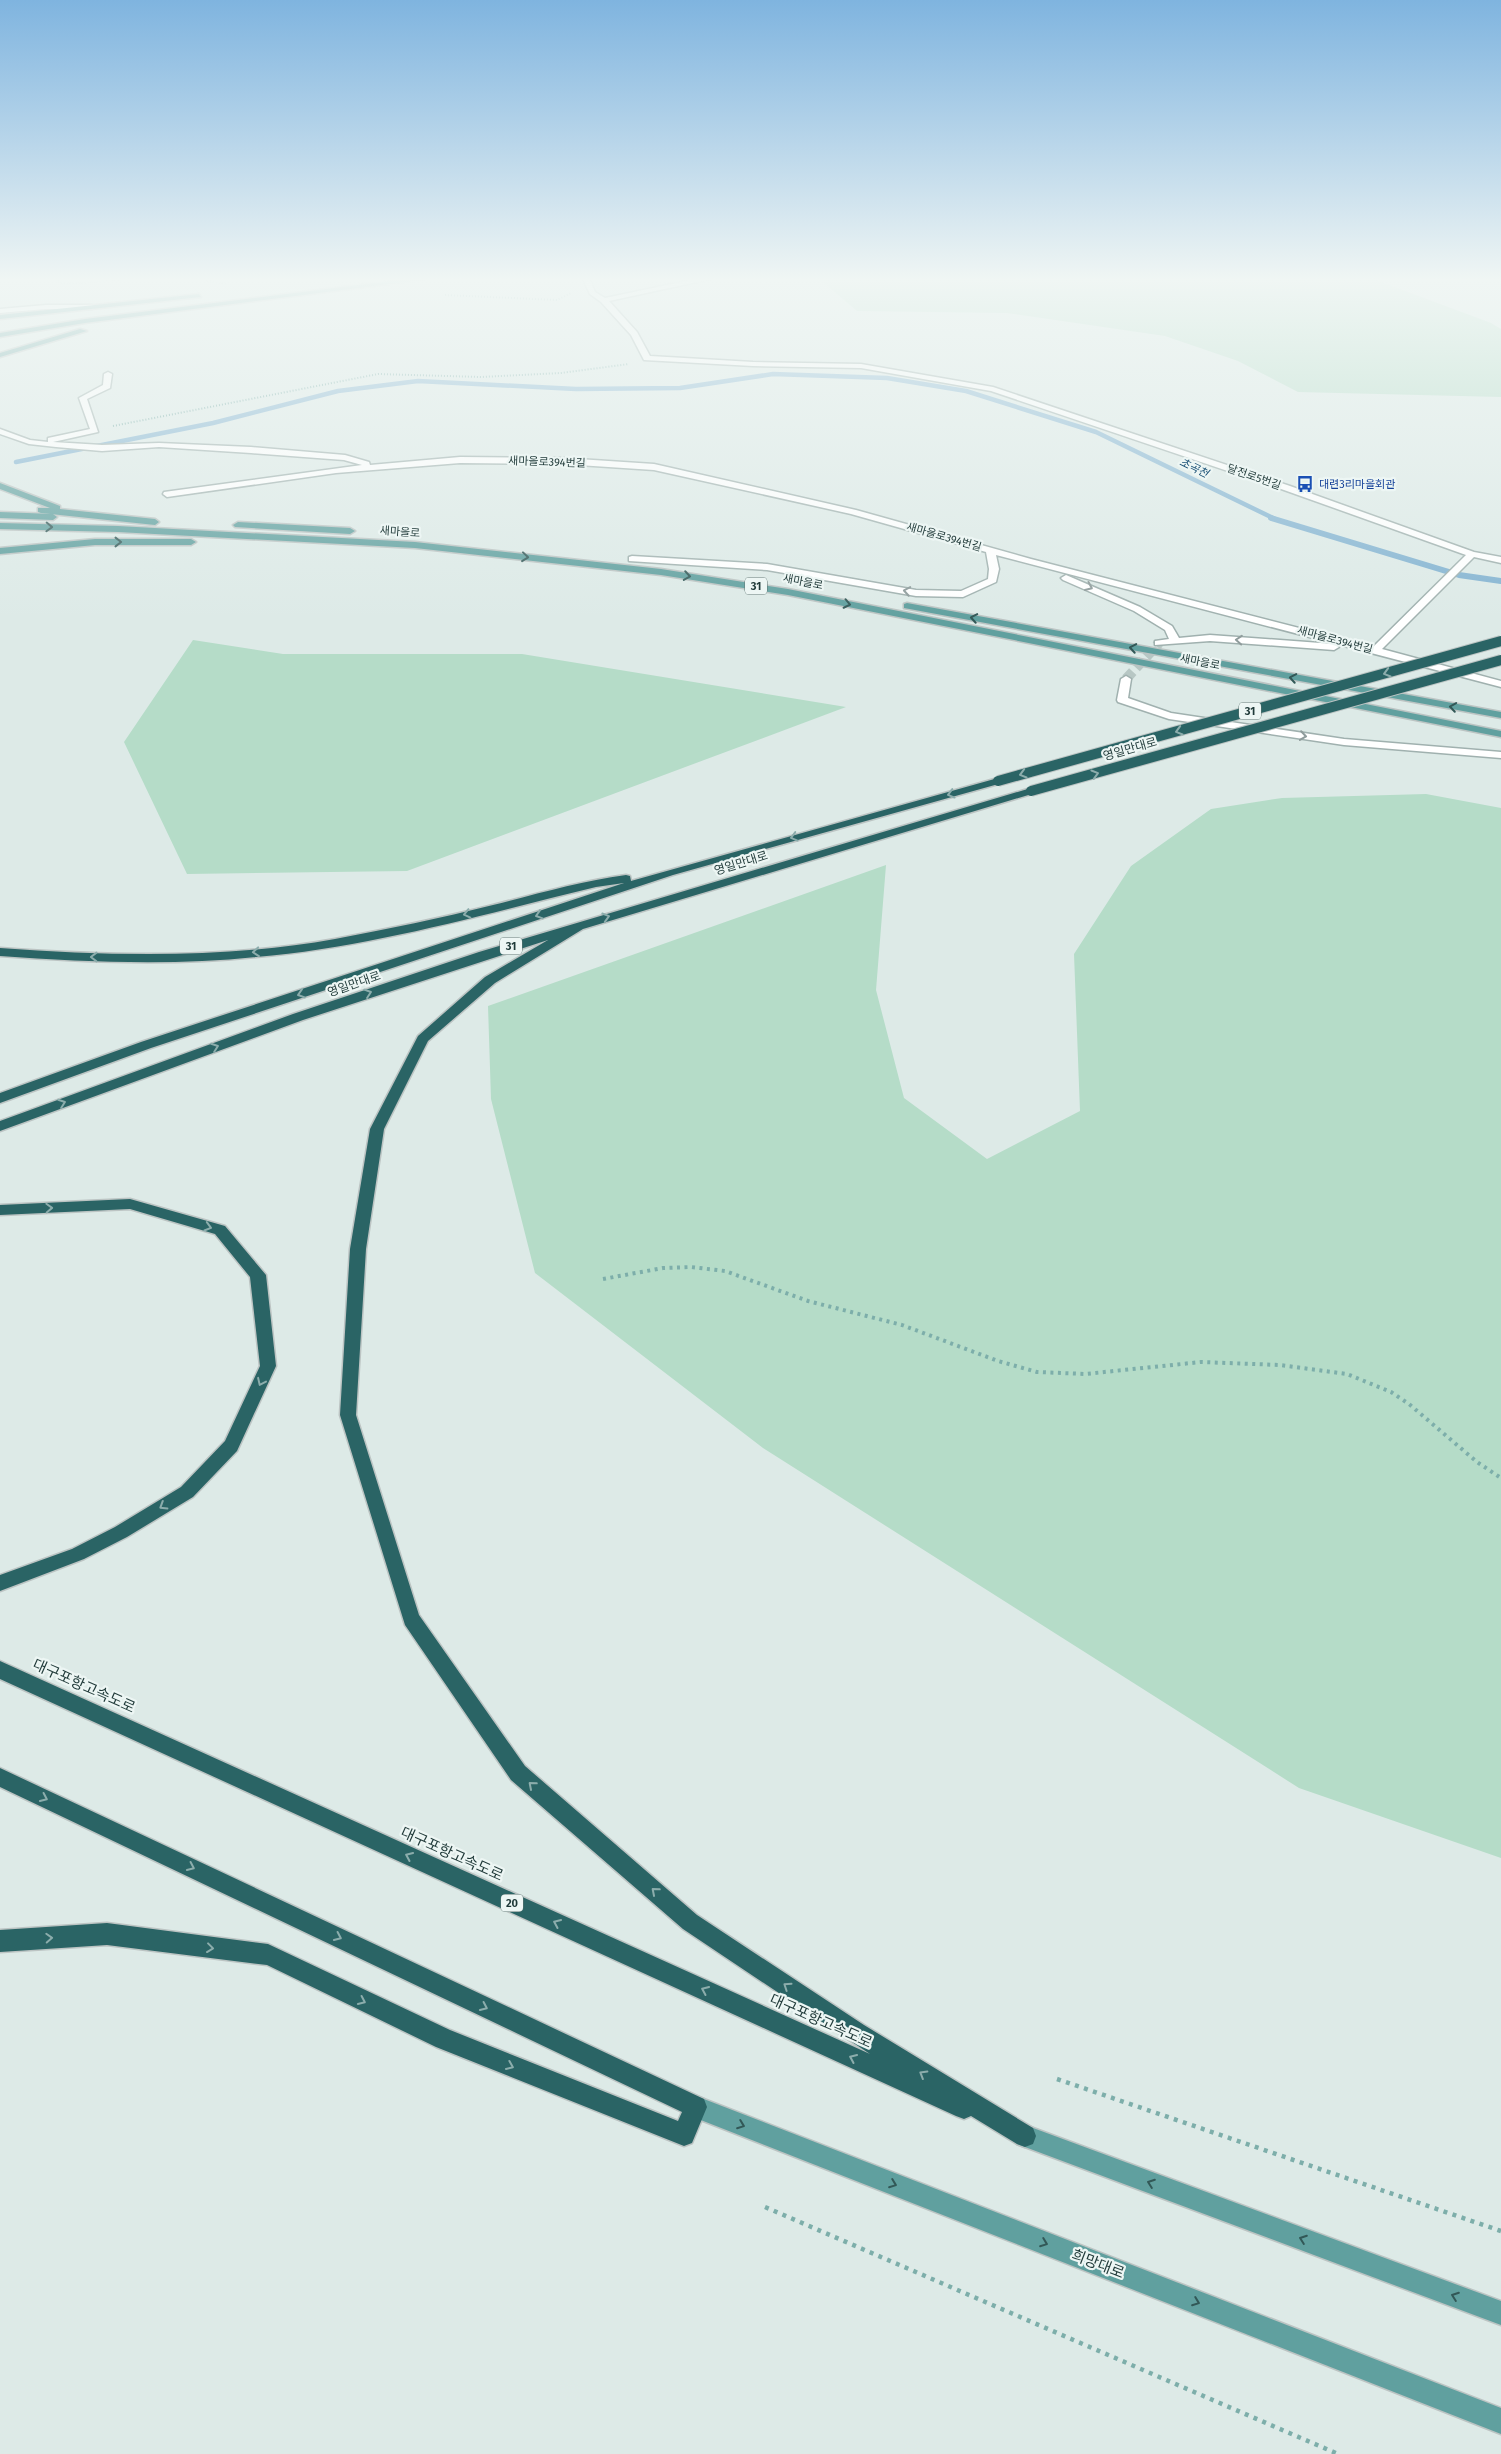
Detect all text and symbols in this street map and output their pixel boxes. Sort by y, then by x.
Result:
street label: 새마을로394번길 [508,454,586,470]
water label: 초곡천 [1178,456,1212,481]
street label: 달전로5번길 [1225,462,1283,492]
bus stop icon: 대련3리마을회관 [1295,474,1315,494]
place label: 대련3리마을회관 [1319,478,1395,491]
street label: 새마을로394번길 [905,520,983,554]
one-way arrow [45,522,53,532]
street label: 새마을로 [379,524,421,540]
one-way arrow [115,537,123,547]
one-way arrow [521,551,529,562]
one-way arrow [682,570,691,580]
street label: 새마을로 [782,572,824,592]
road number: 31 [745,578,767,594]
one-way arrow [1084,581,1093,592]
one-way arrow [903,587,912,597]
one-way arrow [842,598,851,608]
one-way arrow [969,613,978,623]
street label: 새마을로394번길 [1296,624,1374,656]
one-way arrow [1235,635,1243,646]
one-way arrow [1129,644,1138,654]
street label: 새마을로 [1179,652,1221,672]
one-way arrow [1382,667,1391,678]
one-way arrow [1289,673,1297,683]
road number: 31 [1239,702,1261,719]
one-way arrow [1448,702,1456,713]
one-way arrow [1176,725,1184,735]
one-way arrow [1300,730,1308,741]
street label: 영일만대로 [1102,735,1158,763]
one-way arrow [1019,769,1027,779]
one-way arrow [1090,769,1098,779]
one-way arrow [947,788,956,799]
one-way arrow [791,832,799,842]
street label: 영일만대로 [713,848,769,878]
one-way arrow [463,908,472,919]
one-way arrow [535,909,543,919]
one-way arrow [602,913,610,923]
road number: 31 [500,938,522,954]
one-way arrow [252,947,260,958]
one-way arrow [89,952,97,962]
street label: 영일만대로 [326,968,382,1000]
one-way arrow [298,988,306,998]
one-way arrow [363,989,372,999]
one-way arrow [210,1043,219,1053]
one-way arrow [57,1099,66,1109]
one-way arrow [45,1202,53,1213]
one-way arrow [203,1221,212,1231]
one-way arrow [256,1377,267,1386]
one-way arrow [159,1500,168,1510]
street label: 대구포항고속도로 [30,1655,138,1717]
one-way arrow [529,1782,538,1791]
one-way arrow [39,1792,48,1802]
street label: 대구포항고속도로 [398,1823,506,1885]
one-way arrow [405,1852,414,1862]
one-way arrow [186,1861,195,1872]
one-way arrow [652,1889,661,1897]
road number: 20 [501,1895,523,1912]
one-way arrow [553,1919,562,1930]
one-way arrow [333,1931,342,1941]
one-way arrow [45,1932,53,1943]
one-way arrow [207,1942,215,1953]
one-way arrow [783,1983,792,1992]
one-way arrow [701,1986,710,1997]
street label: 대구포항고속도로 [767,1990,875,2052]
one-way arrow [357,1994,366,2005]
one-way arrow [479,2001,488,2011]
one-way arrow [849,2053,858,2064]
one-way arrow [505,2060,514,2071]
one-way arrow [920,2070,929,2080]
one-way arrow [736,2119,745,2129]
one-way arrow [888,2178,897,2188]
one-way arrow [1147,2179,1155,2189]
one-way arrow [1299,2235,1308,2245]
one-way arrow [1039,2237,1048,2247]
street label: 희망대로 [1069,2246,1127,2282]
one-way arrow [1452,2292,1460,2302]
one-way arrow [1191,2296,1199,2306]

